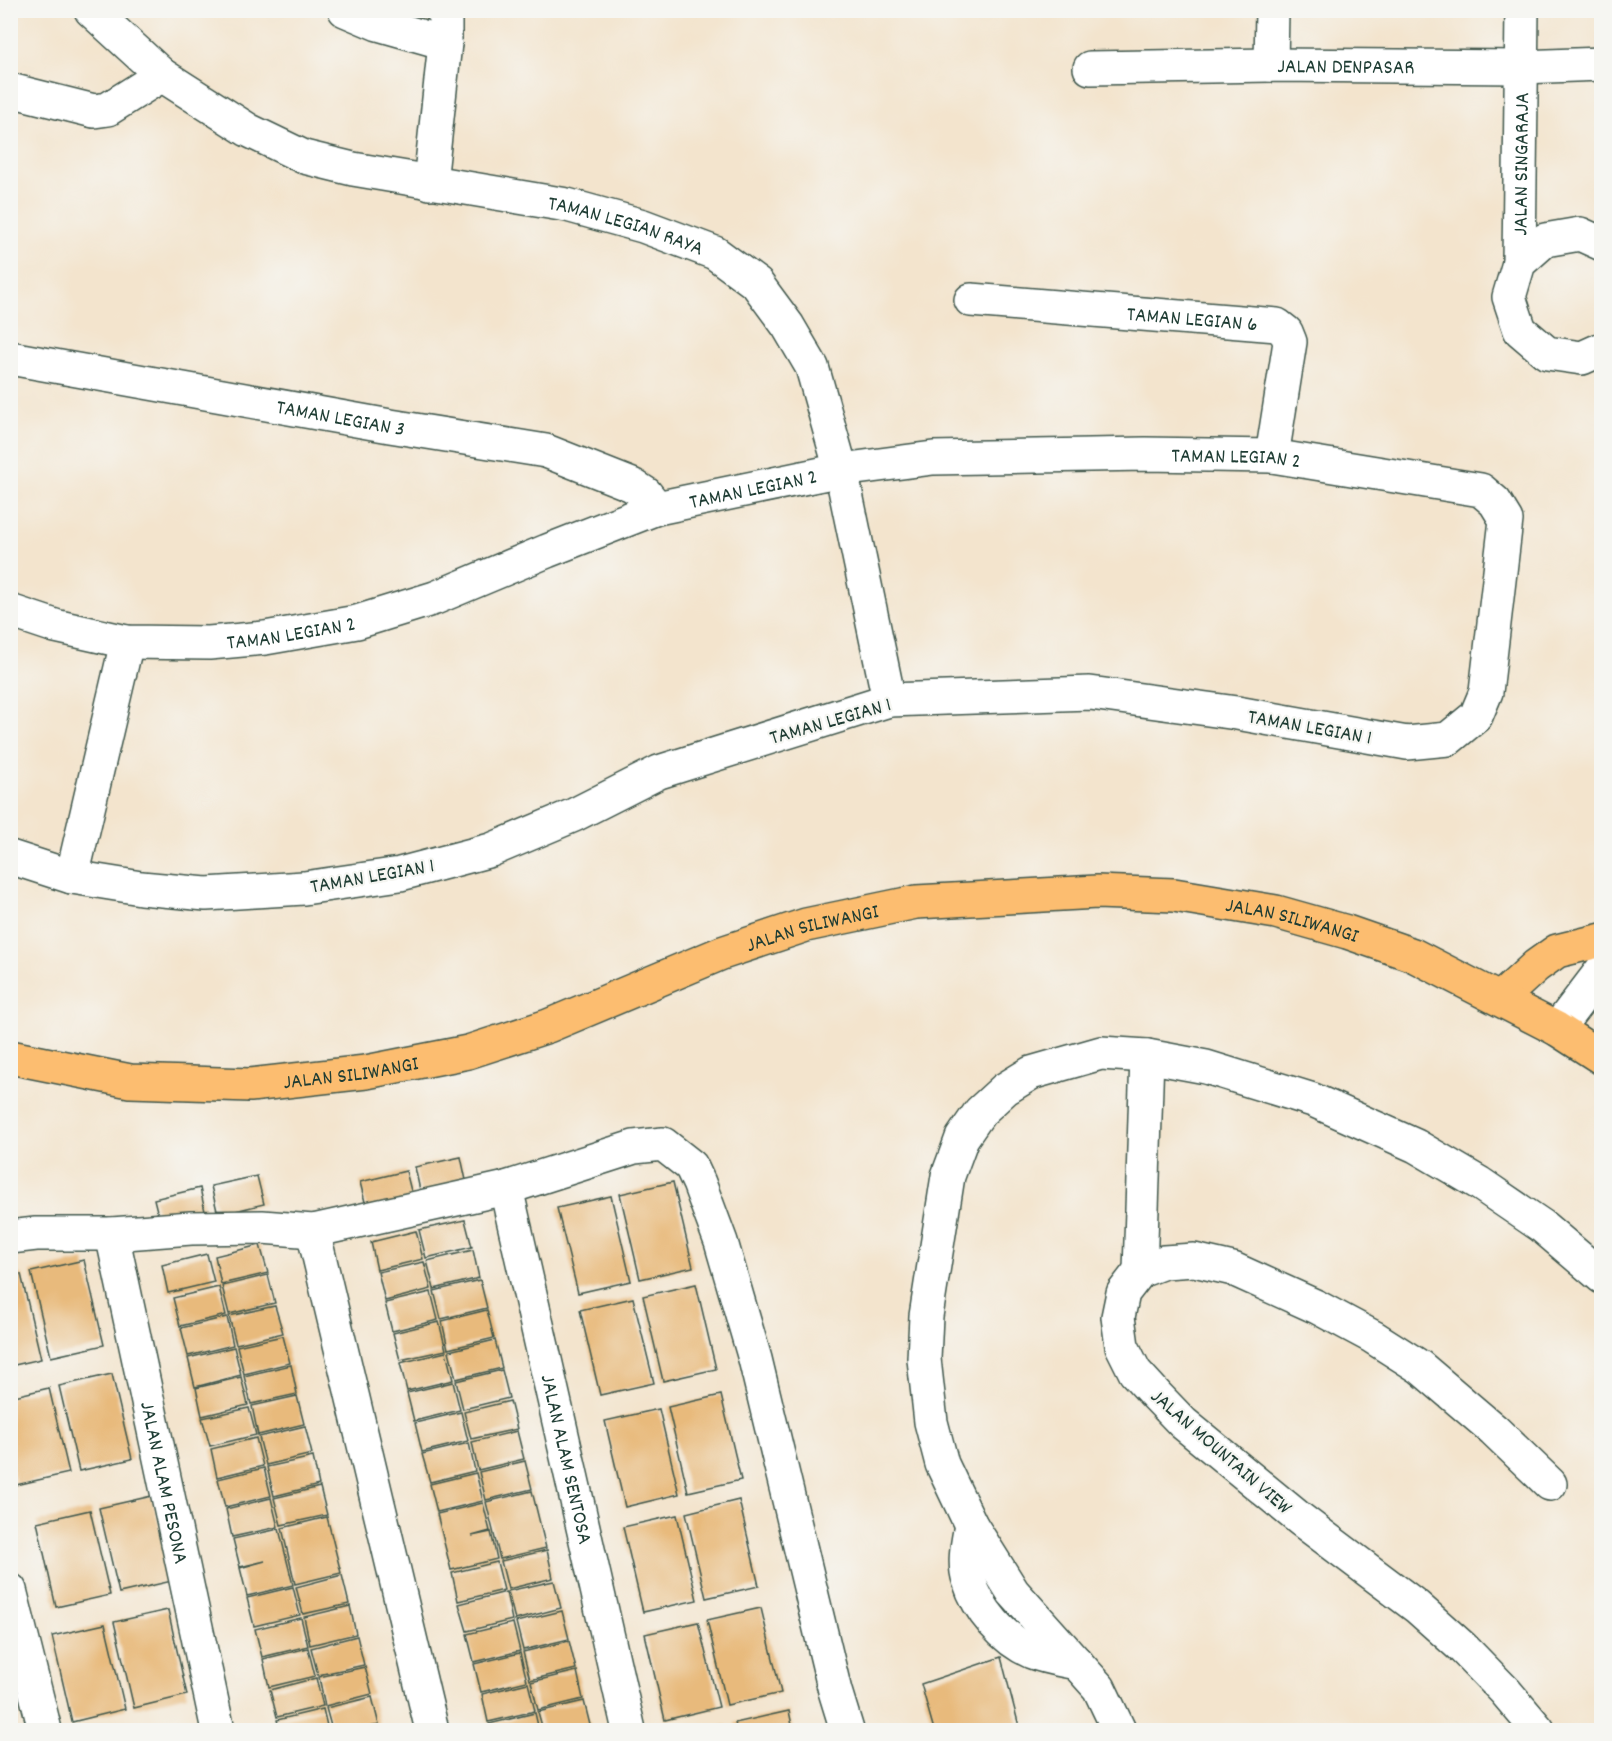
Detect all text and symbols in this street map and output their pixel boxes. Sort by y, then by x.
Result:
street label: JALAN DENPASAR [1277,53,1415,84]
street label: JALAN SINGARAJA [1507,92,1539,236]
street label: TAMAN LEGIAN RAYA [545,190,707,265]
street label: TAMAN LEGIAN 6 [1125,301,1259,341]
street label: TAMAN LEGIAN 3 [274,394,407,446]
street label: TAMAN LEGIAN 2 [1171,442,1303,478]
street label: TAMAN LEGIAN 2 [687,463,820,519]
street label: TAMAN LEGIAN 2 [226,610,358,659]
street label: TAMAN LEGIAN 1 [766,691,895,755]
street label: TAMAN LEGIAN 1 [1245,703,1374,755]
street label: TAMAN LEGIAN 1 [308,852,437,904]
street label: JALAN SILIWANGI [1223,892,1363,953]
street label: JALAN SILIWANGI [743,898,882,962]
street label: JALAN SILIWANGI [282,1050,422,1099]
street label: JALAN ALAM SENTOSA [531,1372,598,1548]
street label: JALAN MOUNTAIN VIEW [1143,1383,1298,1524]
street label: JALAN ALAM PESONA [130,1399,194,1567]

